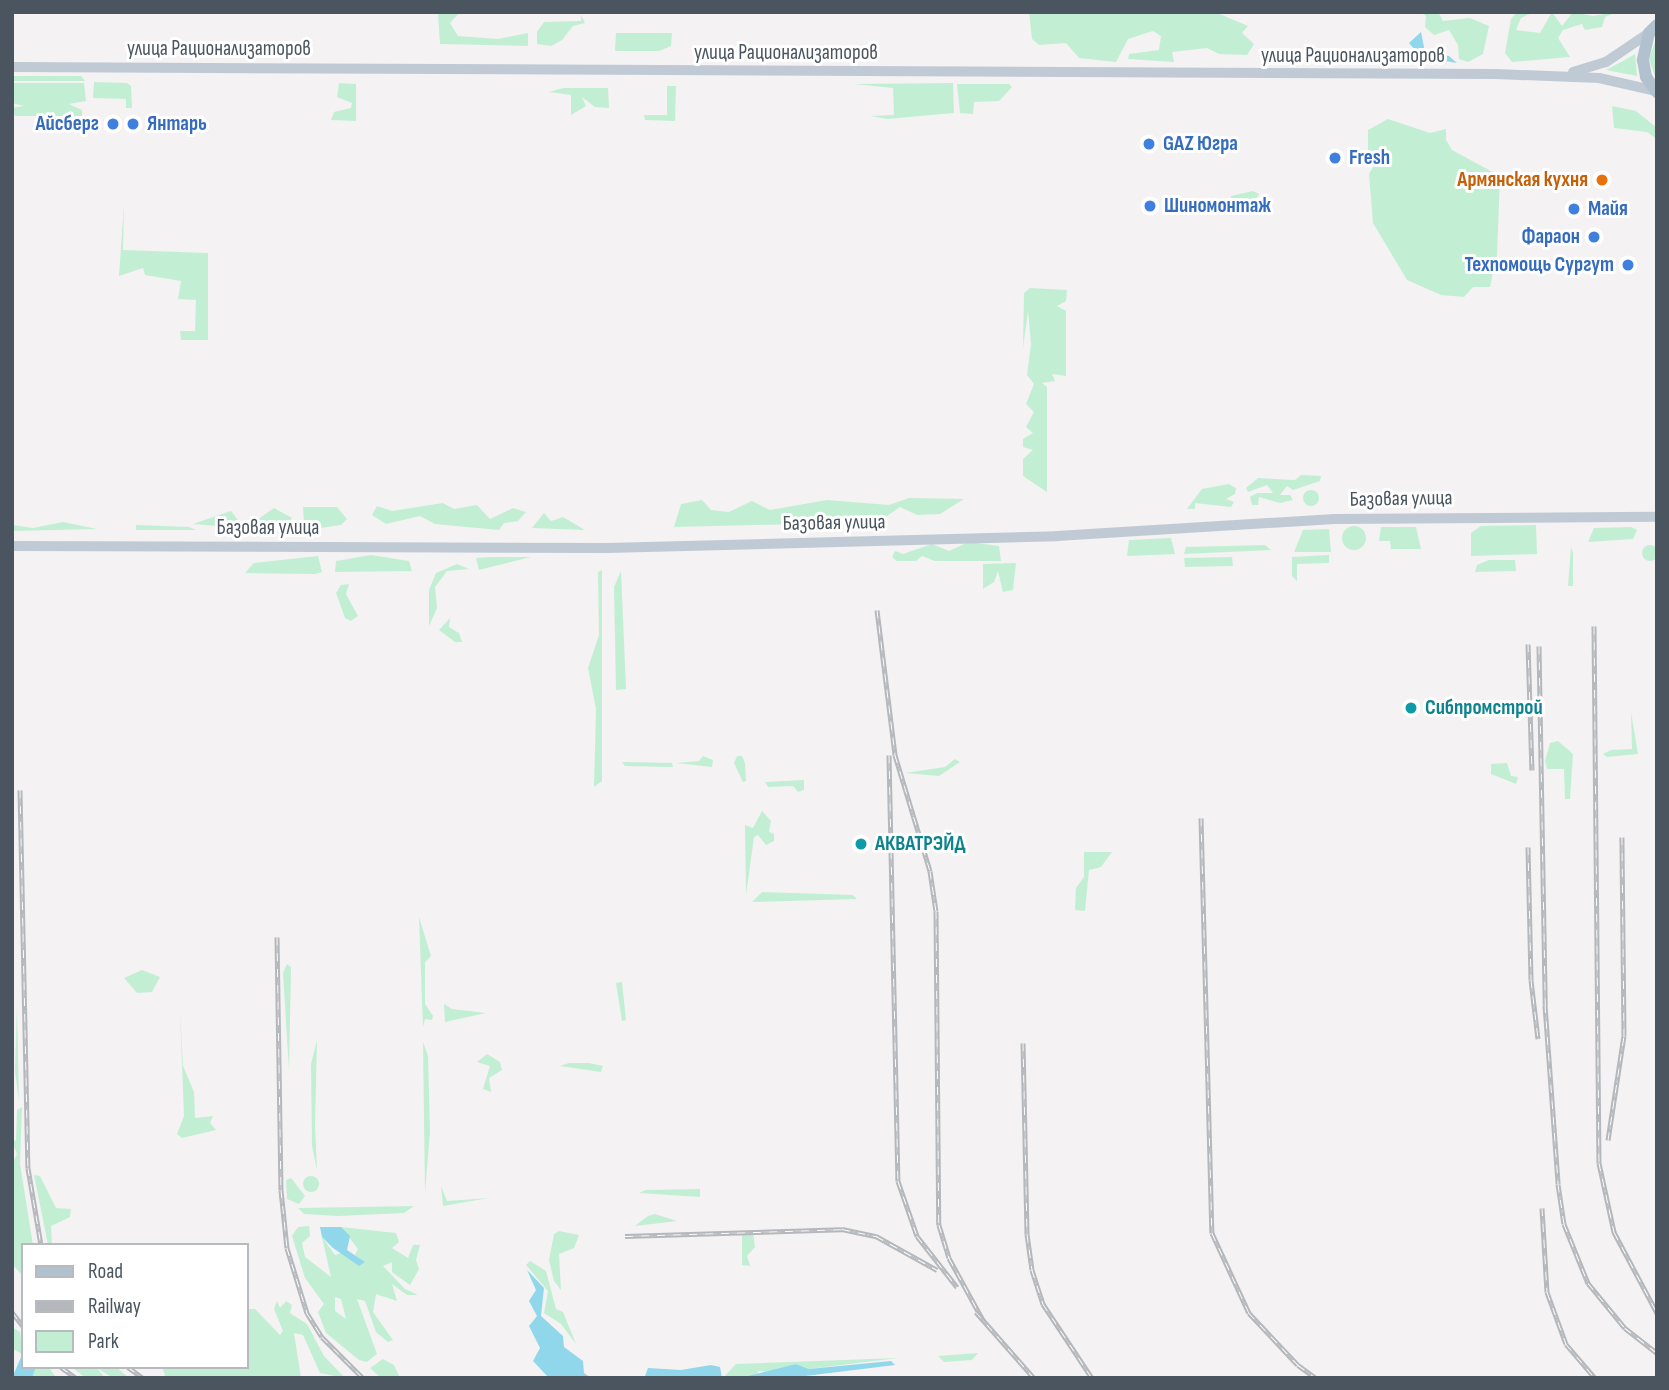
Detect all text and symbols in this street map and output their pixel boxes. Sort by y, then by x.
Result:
street label: улица Рационализаторов [127,36,311,62]
street label: улица Рационализаторов [694,40,878,66]
street label: улица Рационализаторов [1261,43,1445,69]
place label: Айсберг [36,111,99,137]
place label: Янтарь [147,111,207,137]
marker: Айсберг [105,116,121,132]
marker: Янтарь [125,116,141,132]
place label: GAZ Югра [1163,131,1238,157]
marker: GAZ Югра [1141,136,1157,152]
place label: Fresh [1349,145,1390,171]
marker: Fresh [1327,150,1343,166]
place label: Армянская кухня [1457,167,1588,193]
marker: Армянская кухня [1594,172,1610,188]
place label: Шиномонтаж [1164,193,1271,219]
place label: Майя [1588,196,1628,222]
marker: Шиномонтаж [1142,198,1158,214]
marker: Майя [1566,201,1582,217]
place label: Фараон [1522,224,1580,250]
marker: Фараон [1586,229,1602,245]
place label: Техпомощь Сургут [1464,252,1614,278]
marker: Техпомощь Сургут [1620,257,1636,273]
street label: Базовая улица [1349,486,1453,512]
street label: Базовая улица [782,510,886,536]
street label: Базовая улица [217,515,319,541]
place label: Сибпромстрой [1425,695,1543,721]
marker: Сибпромстрой [1403,700,1419,716]
place label: АКВАТРЭЙД [875,831,965,857]
marker: АКВАТРЭЙД [853,836,869,852]
legend [21,1243,248,1369]
text: Road [88,1259,123,1284]
text: Railway [88,1294,141,1319]
text: Park [88,1329,119,1354]

